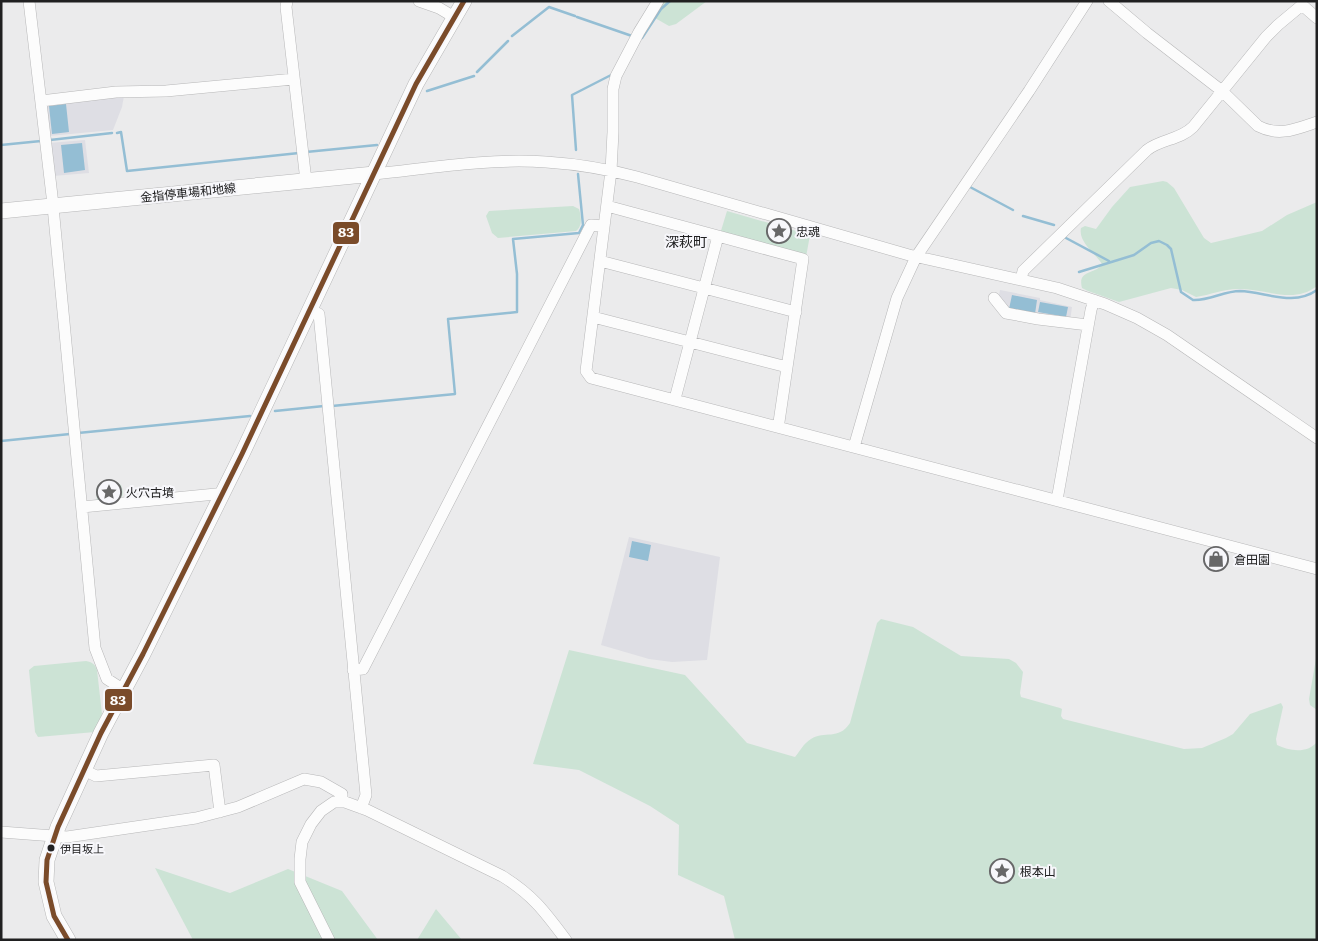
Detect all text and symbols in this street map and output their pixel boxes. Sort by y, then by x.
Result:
street label: 金指停車場和地線 [139,178,237,206]
place icon: 忠魂 [766,218,792,244]
line badge: 83 [332,221,360,245]
text: 83 [338,221,354,241]
place label: 忠魂 [796,222,820,240]
district label: 深萩町 [665,231,707,251]
place icon: 火穴古墳 [96,479,122,505]
place label: 火穴古墳 [126,483,174,501]
shop icon: 倉田園 [1203,546,1229,572]
place label: 倉田園 [1234,550,1270,568]
line badge: 83 [104,688,133,712]
text: 83 [110,689,126,709]
place label: 伊目坂上 [60,840,104,856]
marker: 伊目坂上 [46,843,56,853]
place icon: 根本山 [989,858,1015,884]
place label: 根本山 [1020,862,1056,880]

